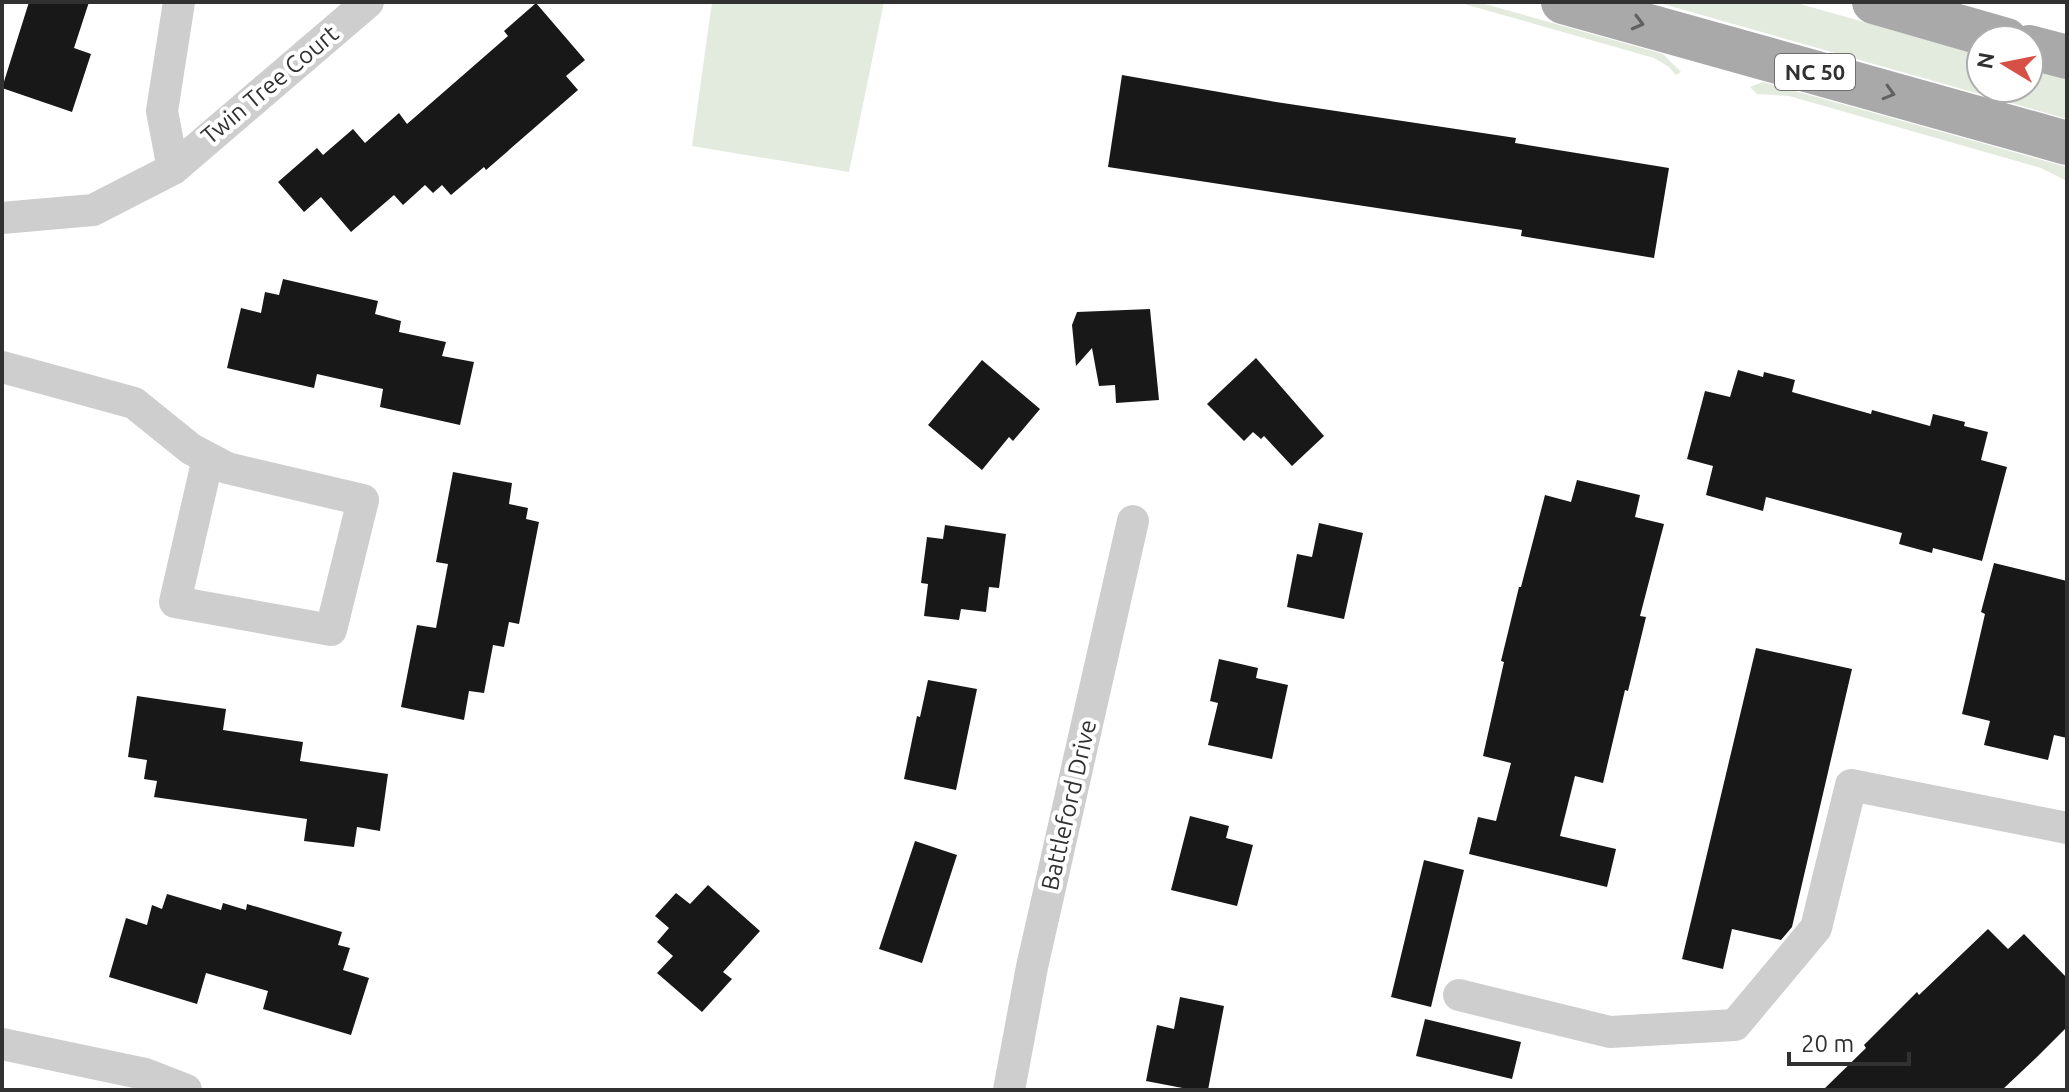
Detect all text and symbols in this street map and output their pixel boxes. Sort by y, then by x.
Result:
one-way arrow [1631,13,1645,30]
street label: Twin Tree Court [196,19,344,150]
north arrow [1965,24,2045,104]
text: N [1971,50,1999,71]
road number: NC 50 [1775,54,1855,90]
one-way arrow [1881,83,1895,100]
street label: Battleford Drive [1036,717,1101,893]
scale bar [1789,1016,1909,1066]
text: 20 m [1801,1030,1854,1057]

